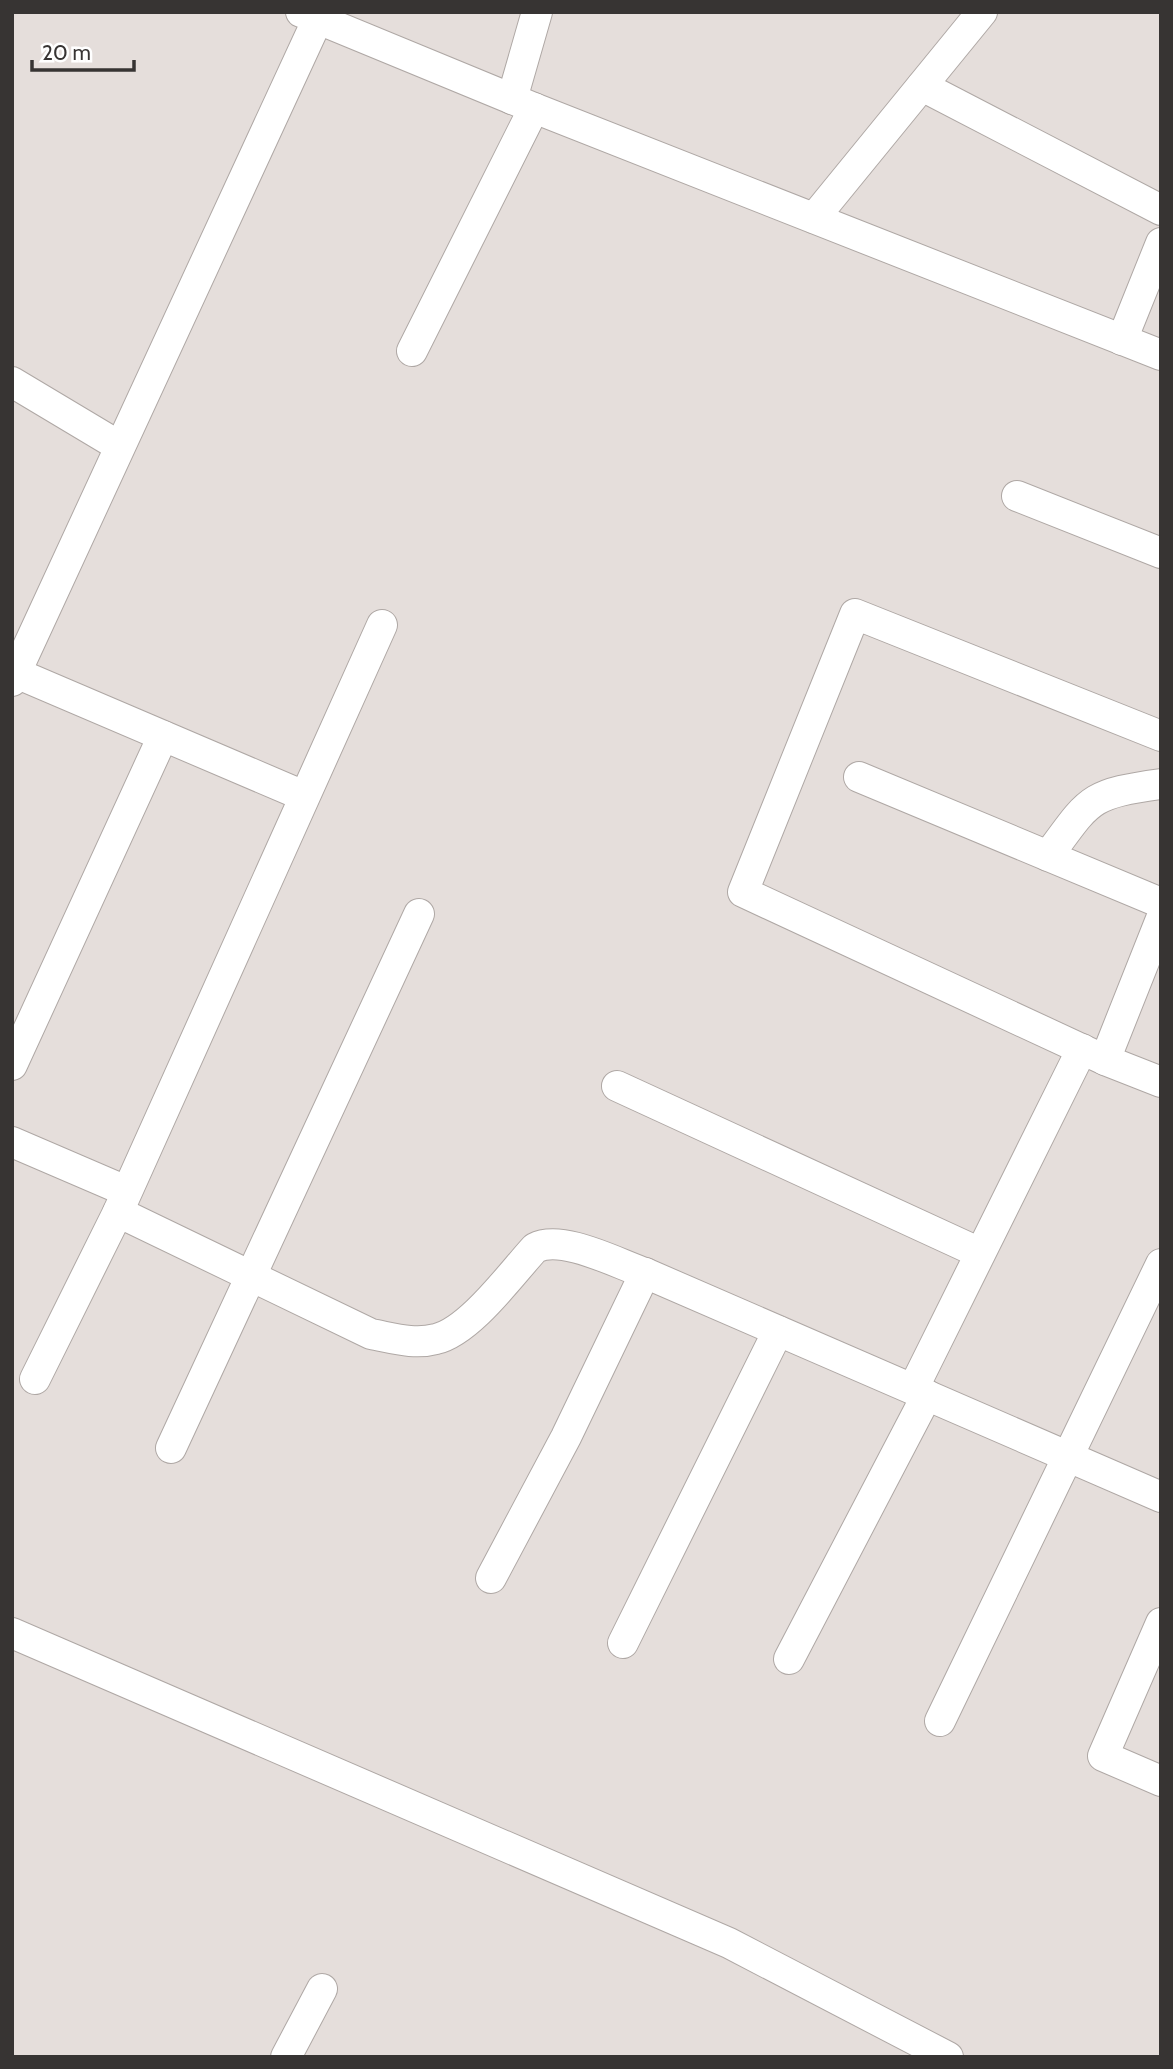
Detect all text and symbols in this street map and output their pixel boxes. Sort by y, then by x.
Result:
scale bar [32,28,133,72]
text: 20 m [42,40,91,65]

